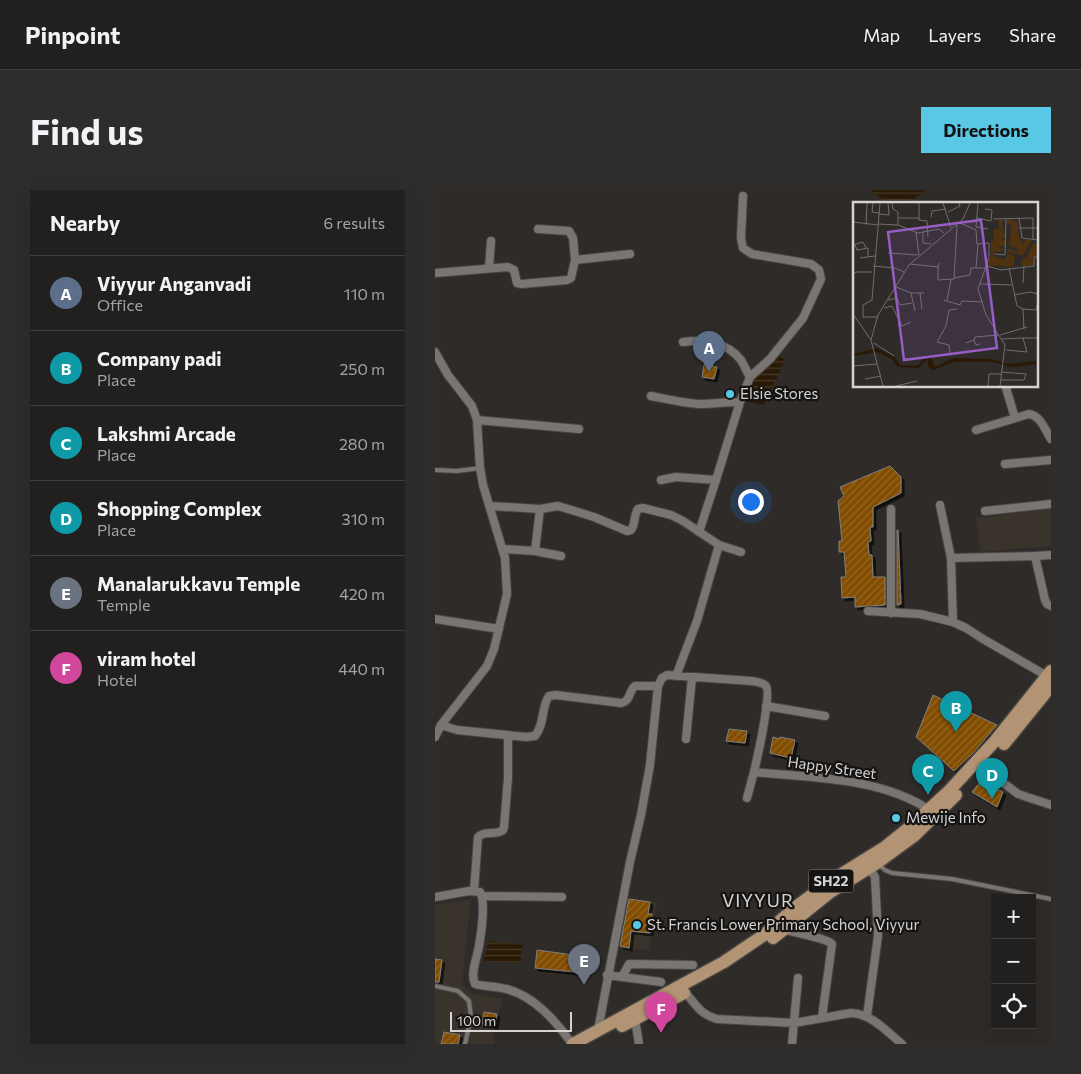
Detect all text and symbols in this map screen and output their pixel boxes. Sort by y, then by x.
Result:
text: Pinpoint [25,20,120,49]
text: Map [863,24,900,46]
text: Layers [928,24,981,46]
text: Share [1009,24,1056,46]
button: Directions [921,107,1051,153]
text: Find us [30,109,144,152]
inset map [853,202,1039,388]
text: Nearby [50,210,120,235]
text: 6 results [324,213,385,232]
text: Viyyur Anganvadi [97,272,251,295]
text: A [60,284,72,303]
text: 110 m [344,284,385,303]
text: Office [97,295,143,314]
pin: A [693,331,725,372]
text: Company padi [97,347,222,370]
text: B [61,359,71,378]
text: 250 m [339,359,385,378]
text: Place [97,370,136,389]
place label: Elsie Stores [740,384,818,402]
marker: Elsie Stores [724,388,736,400]
text: Lakshmi Arcade [97,422,236,445]
text: C [61,434,71,453]
text: 280 m [339,434,385,453]
text: Place [97,445,136,464]
your location [738,489,764,515]
text: Shopping Complex [97,497,262,520]
text: D [60,509,72,528]
text: 310 m [342,509,385,528]
text: Place [97,520,136,539]
text: Manalarukkavu Temple [97,572,300,595]
text: E [61,584,71,603]
text: 420 m [339,584,385,603]
text: Temple [97,595,150,614]
text: viram hotel [97,647,196,670]
text: F [61,659,71,678]
text: 440 m [338,659,385,678]
text: Hotel [97,670,137,689]
pin: B [940,691,972,732]
street label: Happy Street [786,752,878,782]
pin: C [912,754,944,795]
pin: D [976,758,1008,799]
place label: Mewije Info [906,808,986,826]
marker: Mewije Info [890,812,902,824]
road number: SH22 [809,869,853,892]
district label: VIYYUR [722,889,794,911]
map controls [991,894,1036,1029]
button: + [991,894,1036,939]
place label: St. Francis Lower Primary School, Viyyur [647,915,919,933]
marker: St. Francis Lower Primary School, Viyyur [631,919,643,931]
button: − [991,939,1036,984]
pin: E [568,944,600,985]
button: locate [991,984,1036,1029]
pin: F [645,992,677,1033]
scale bar [450,1009,573,1032]
text: 100 m [457,1012,496,1029]

